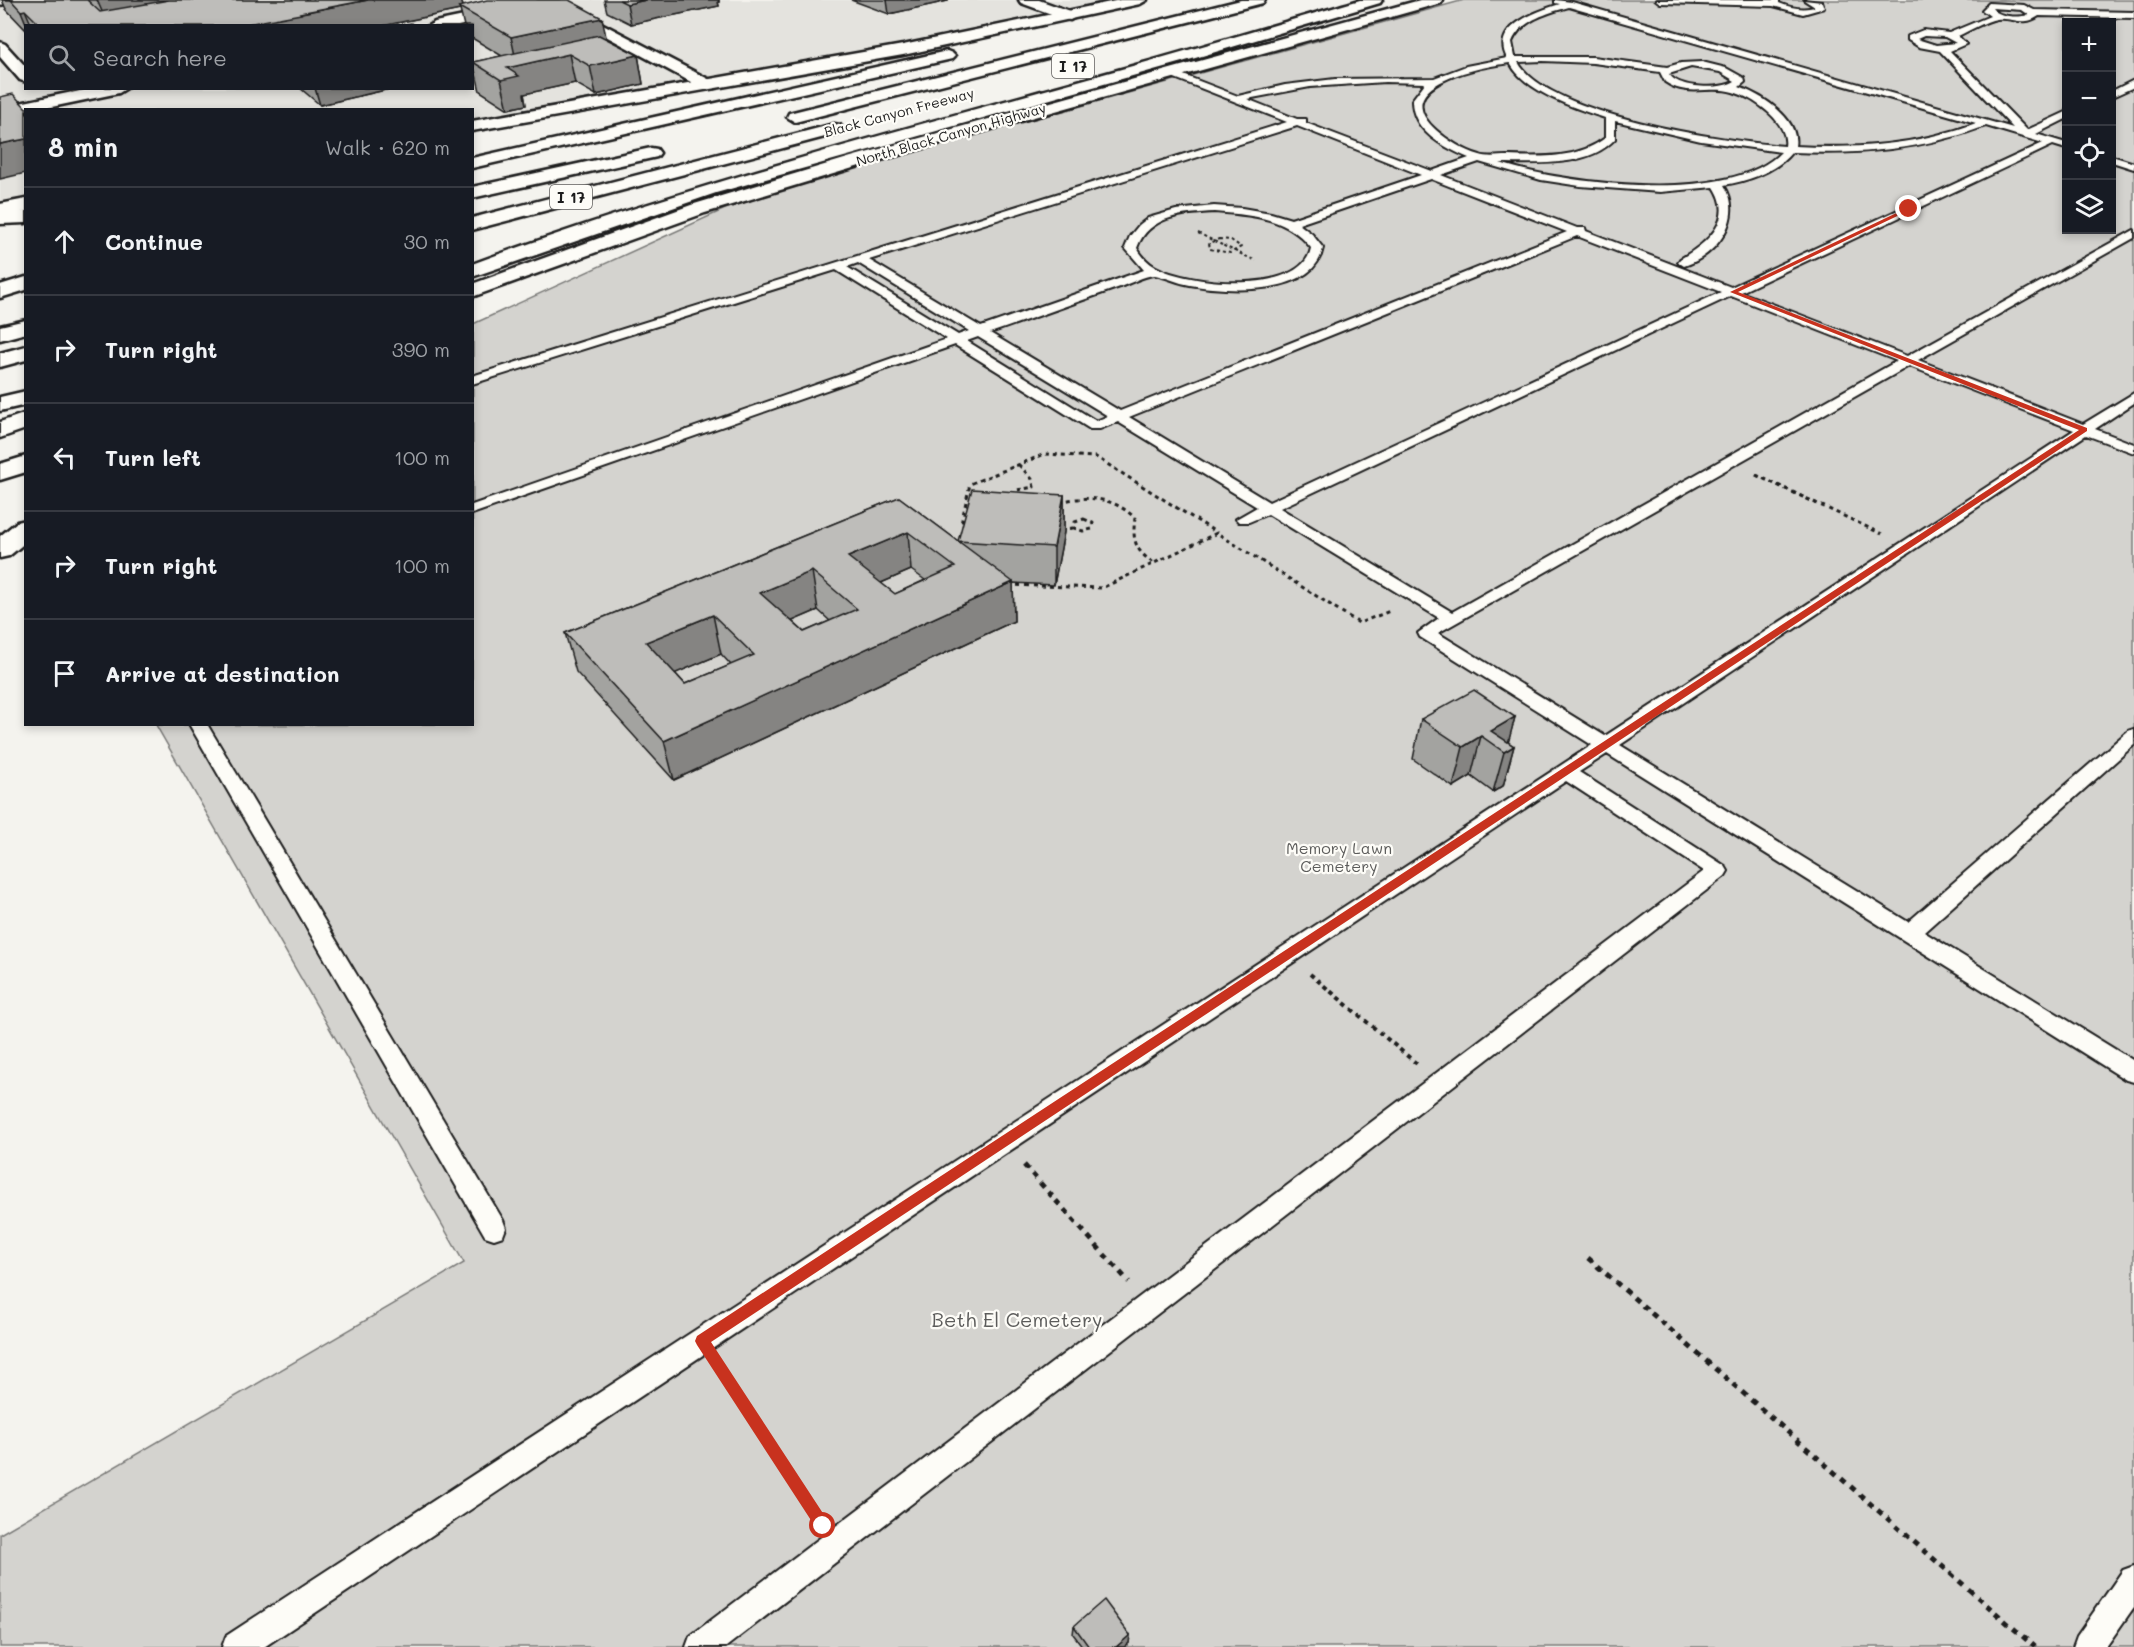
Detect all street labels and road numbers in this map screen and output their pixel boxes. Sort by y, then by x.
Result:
road number: I 17 [1052,54,1094,78]
street label: Black Canyon Freeway [822,83,976,141]
street label: North Black Canyon Highway [854,98,1048,170]
road number: I 17 [550,185,592,209]

